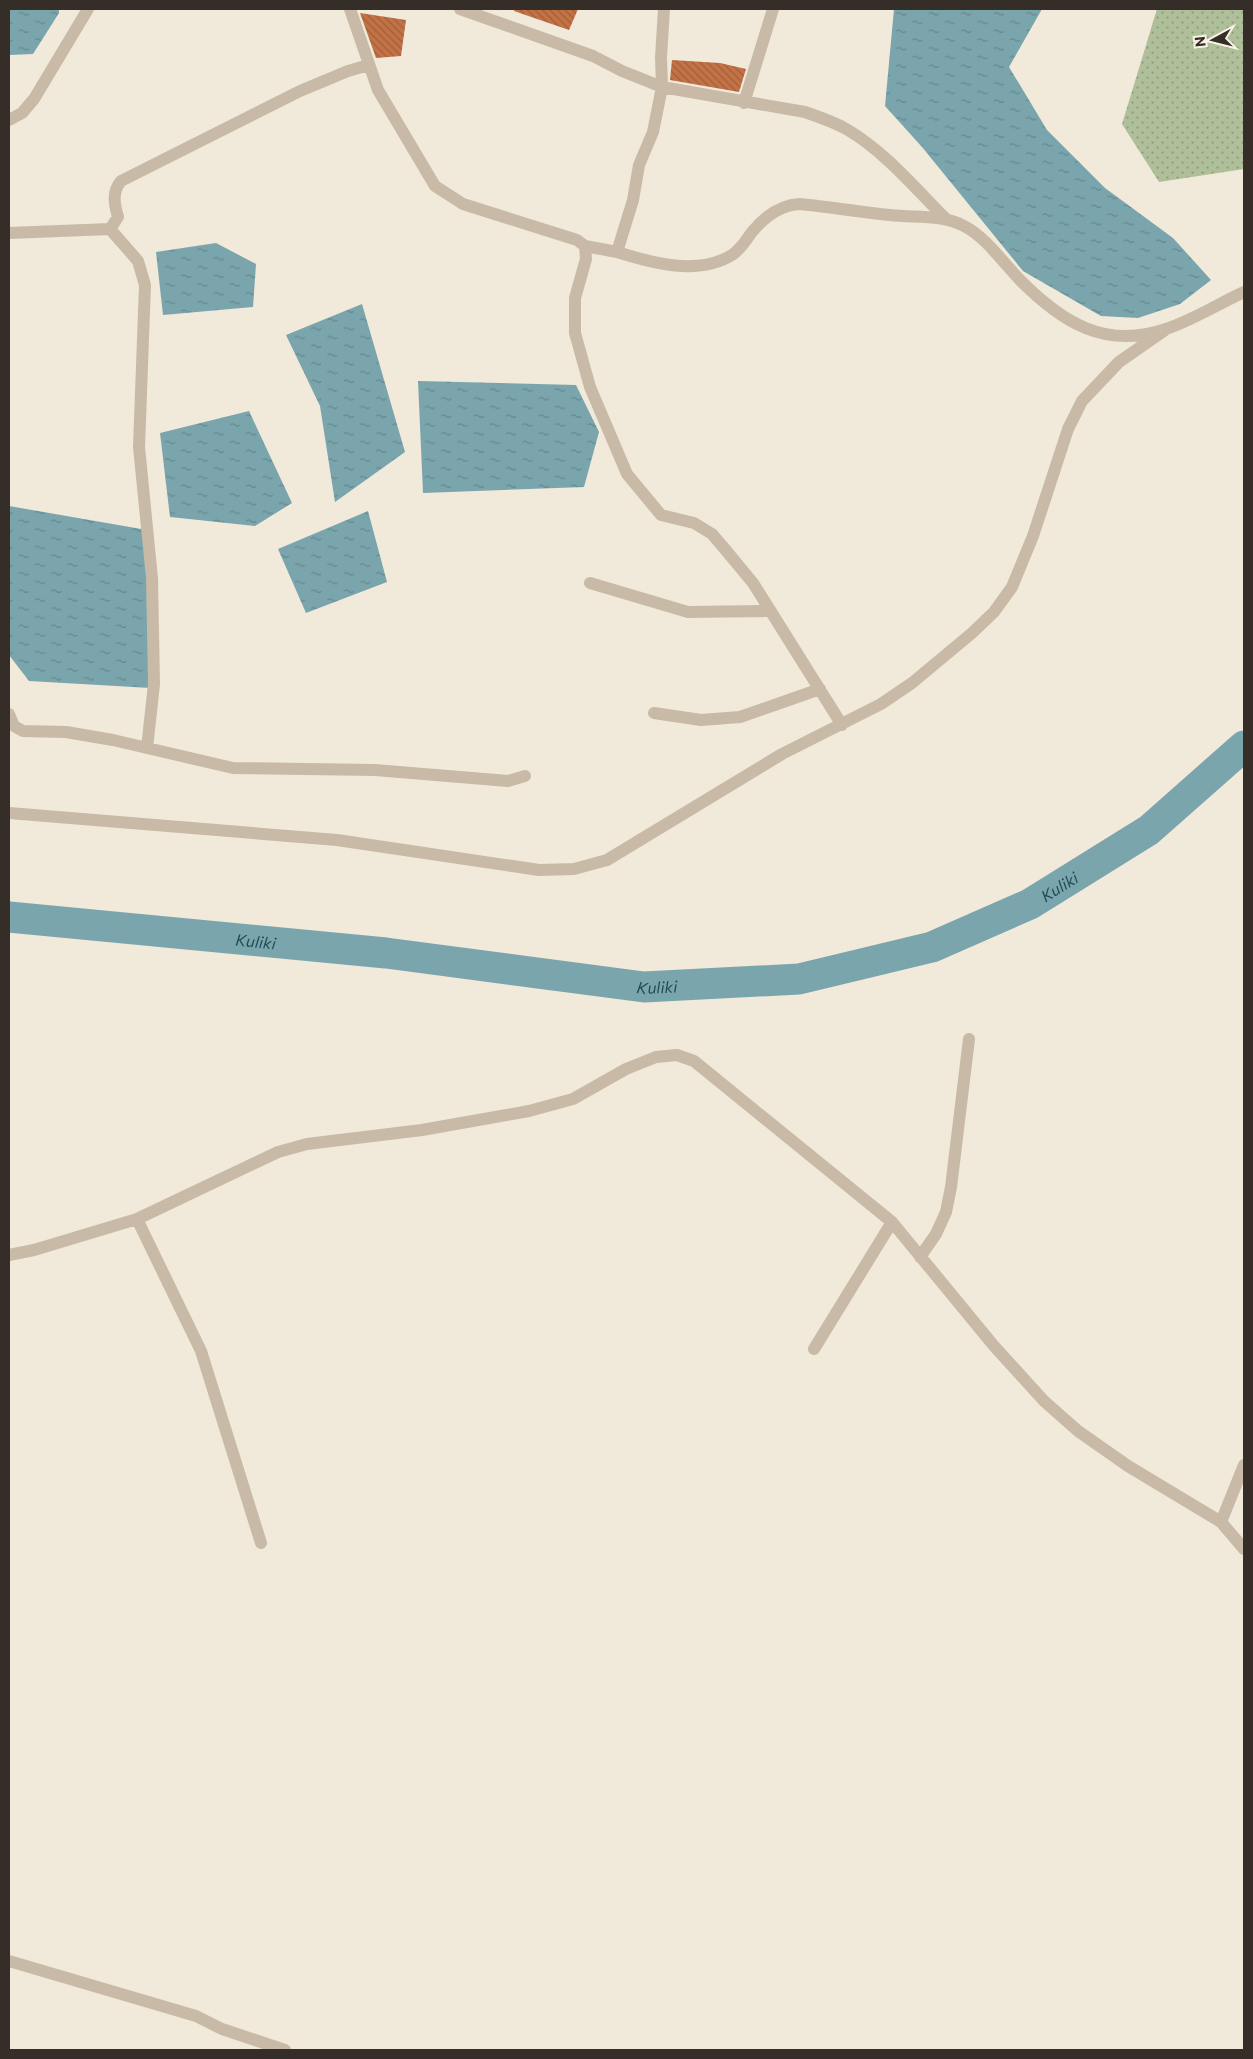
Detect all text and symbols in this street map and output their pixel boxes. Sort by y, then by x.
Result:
north arrow [1188,15,1238,65]
text: N [1191,35,1209,48]
water label: Kuliki [1037,867,1082,905]
water label: Kuliki [235,929,278,952]
water label: Kuliki [636,976,679,997]

